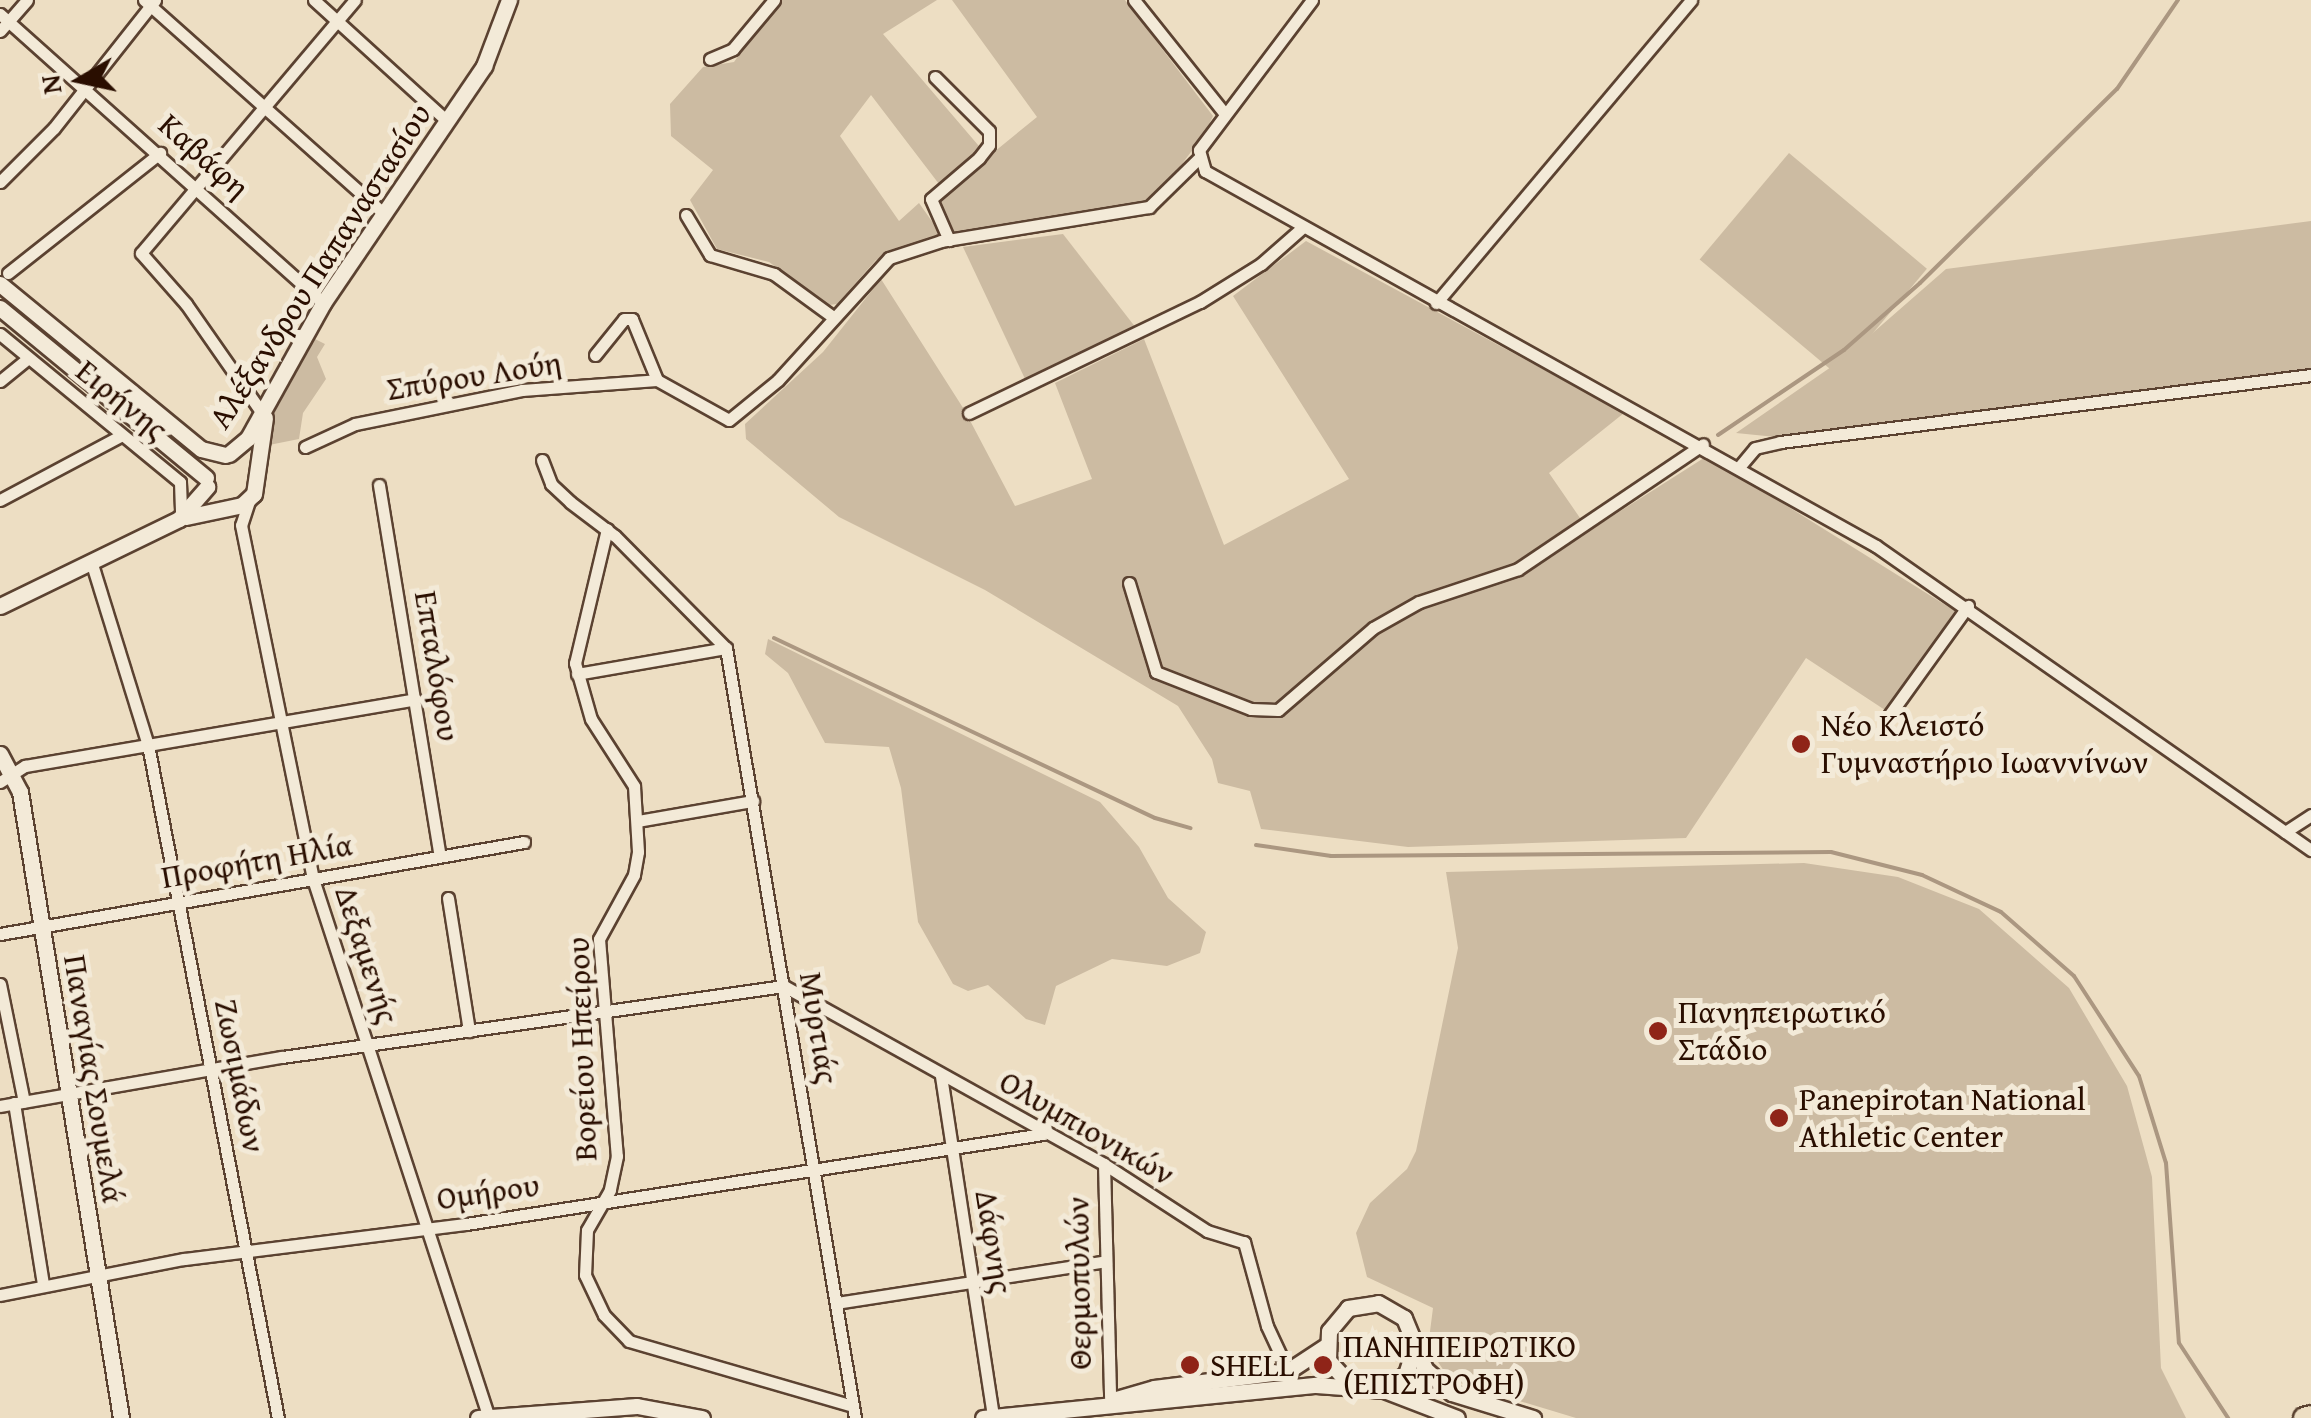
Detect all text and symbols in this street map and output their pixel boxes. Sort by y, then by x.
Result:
north arrow [30,30,130,130]
text: N [28,72,72,97]
street label: Αλέξανδρου Παπαναστασίου [200,96,440,436]
street label: Καβάφη [151,105,257,207]
street label: Σπύρου Λούη [384,343,564,409]
street label: Ειρήνης [69,352,175,448]
street label: Επταλόφου [406,588,468,744]
place label: Νέο Κλειστό Γυμναστήριο Ιωαννίνων [1821,707,2148,782]
marker: Νέο Κλειστό Γυμναστήριο Ιωαννίνων [1790,733,1812,755]
street label: Προφήτη Ηλία [158,825,356,897]
street label: Δεξαμενής [327,881,407,1029]
street label: Βορείου Ηπείρου [559,936,605,1162]
street label: Παναγίας Σουμελά [55,952,133,1206]
street label: Μυρτιάς [791,969,847,1087]
place label: Πανηπειρωτικό Στάδιο [1678,994,1886,1069]
street label: Ζωσιμάδων [206,996,274,1156]
marker: Πανηπειρωτικό Στάδιο [1647,1020,1669,1042]
street label: Ολυμπιονικών [993,1062,1181,1194]
place label: Panepirotan National Athletic Center [1799,1081,2086,1156]
marker: Panepirotan National Athletic Center [1768,1107,1790,1129]
street label: Ομήρου [434,1166,542,1218]
street label: Δάφνης [967,1188,1021,1296]
street label: Θερμοπυλών [1058,1196,1100,1370]
place label: ΠΑΝΗΠΕΙΡΩΤΙΚΟ (ΕΠΙΣΤΡΟΦΗ) [1343,1328,1576,1403]
place label: SHELL [1210,1346,1294,1384]
marker: SHELL [1179,1354,1201,1376]
marker: ΠΑΝΗΠΕΙΡΩΤΙΚΟ (ΕΠΙΣΤΡΟΦΗ) [1312,1354,1334,1376]

